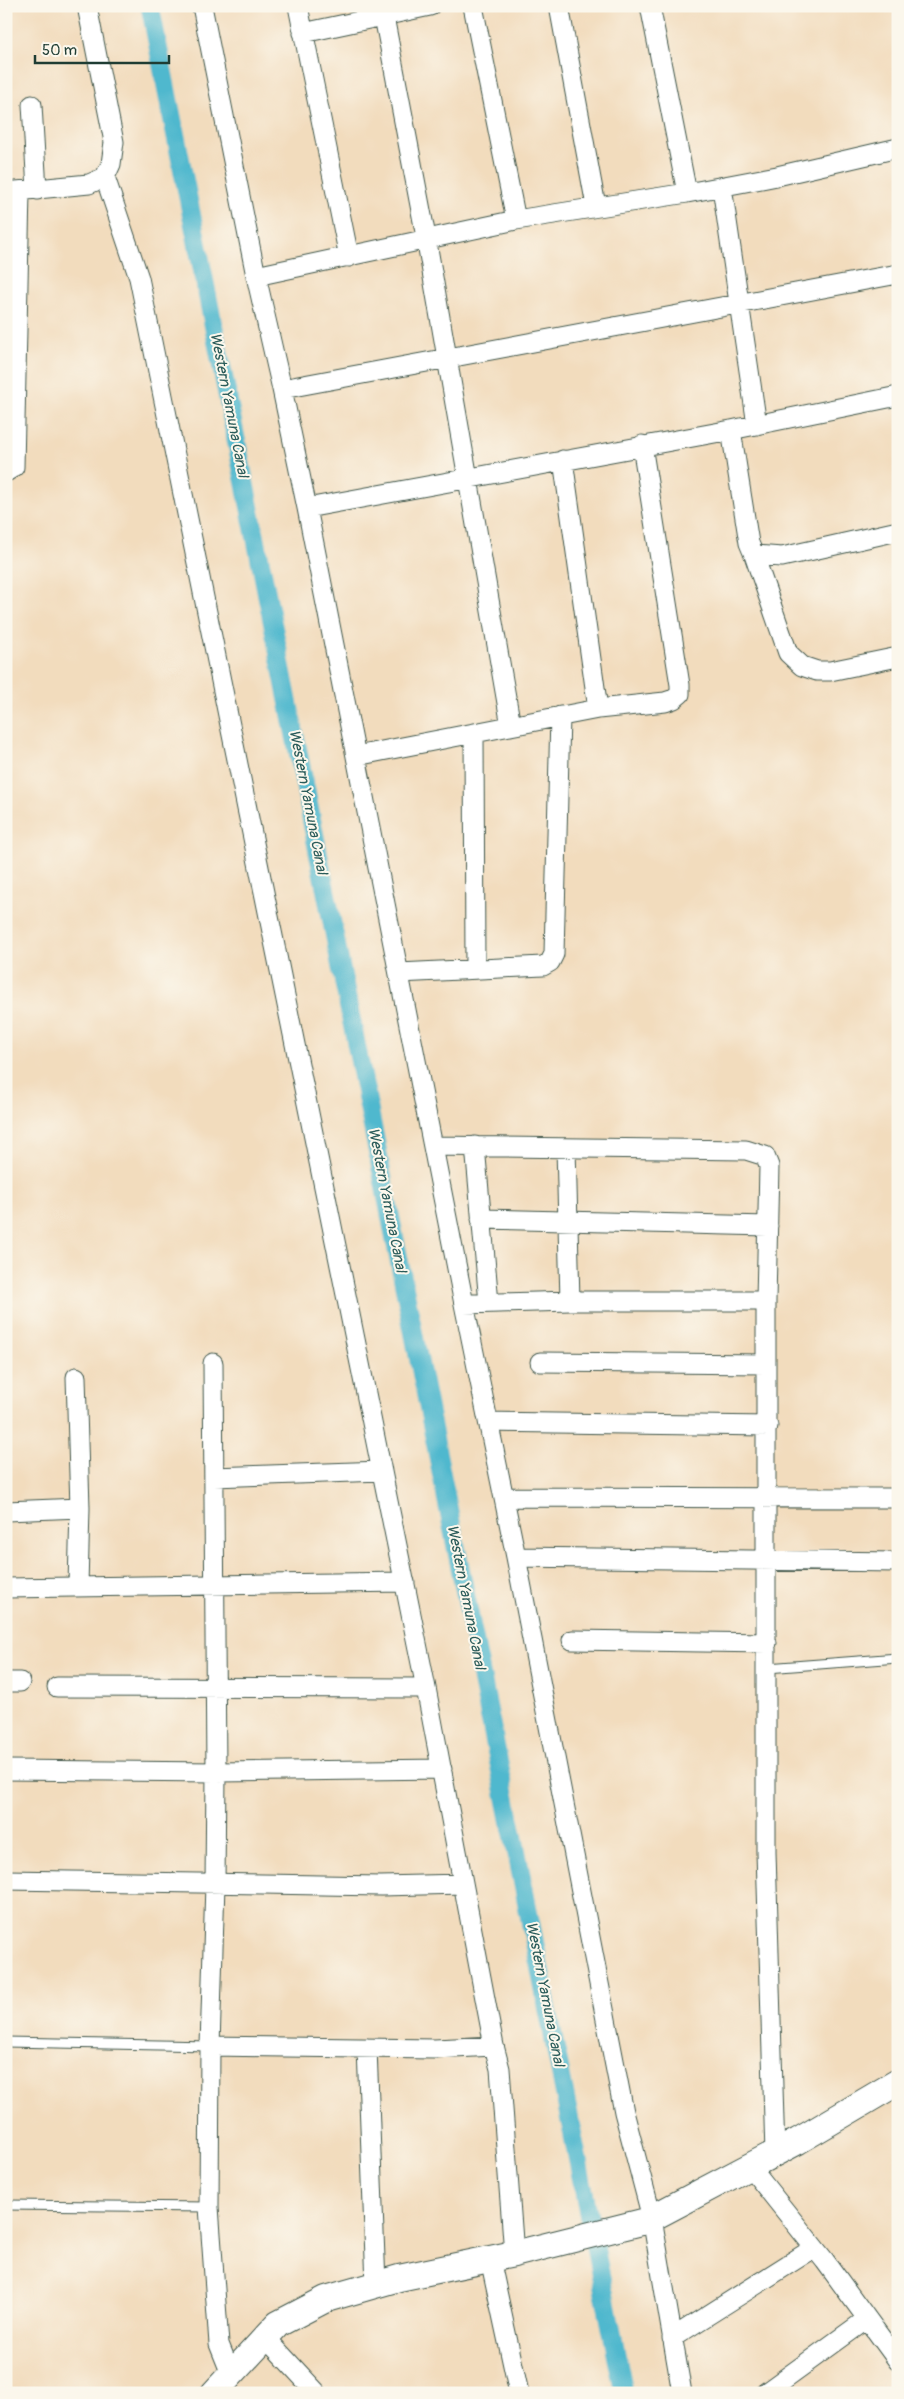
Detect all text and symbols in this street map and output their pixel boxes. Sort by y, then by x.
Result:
scale bar [35,32,169,64]
text: 50 m [42,41,77,60]
water label: Western Yamuna Canal [206,331,253,480]
water label: Western Yamuna Canal [285,728,332,877]
water label: Western Yamuna Canal [364,1126,411,1275]
water label: Western Yamuna Canal [443,1523,490,1672]
water label: Western Yamuna Canal [522,1920,569,2069]

